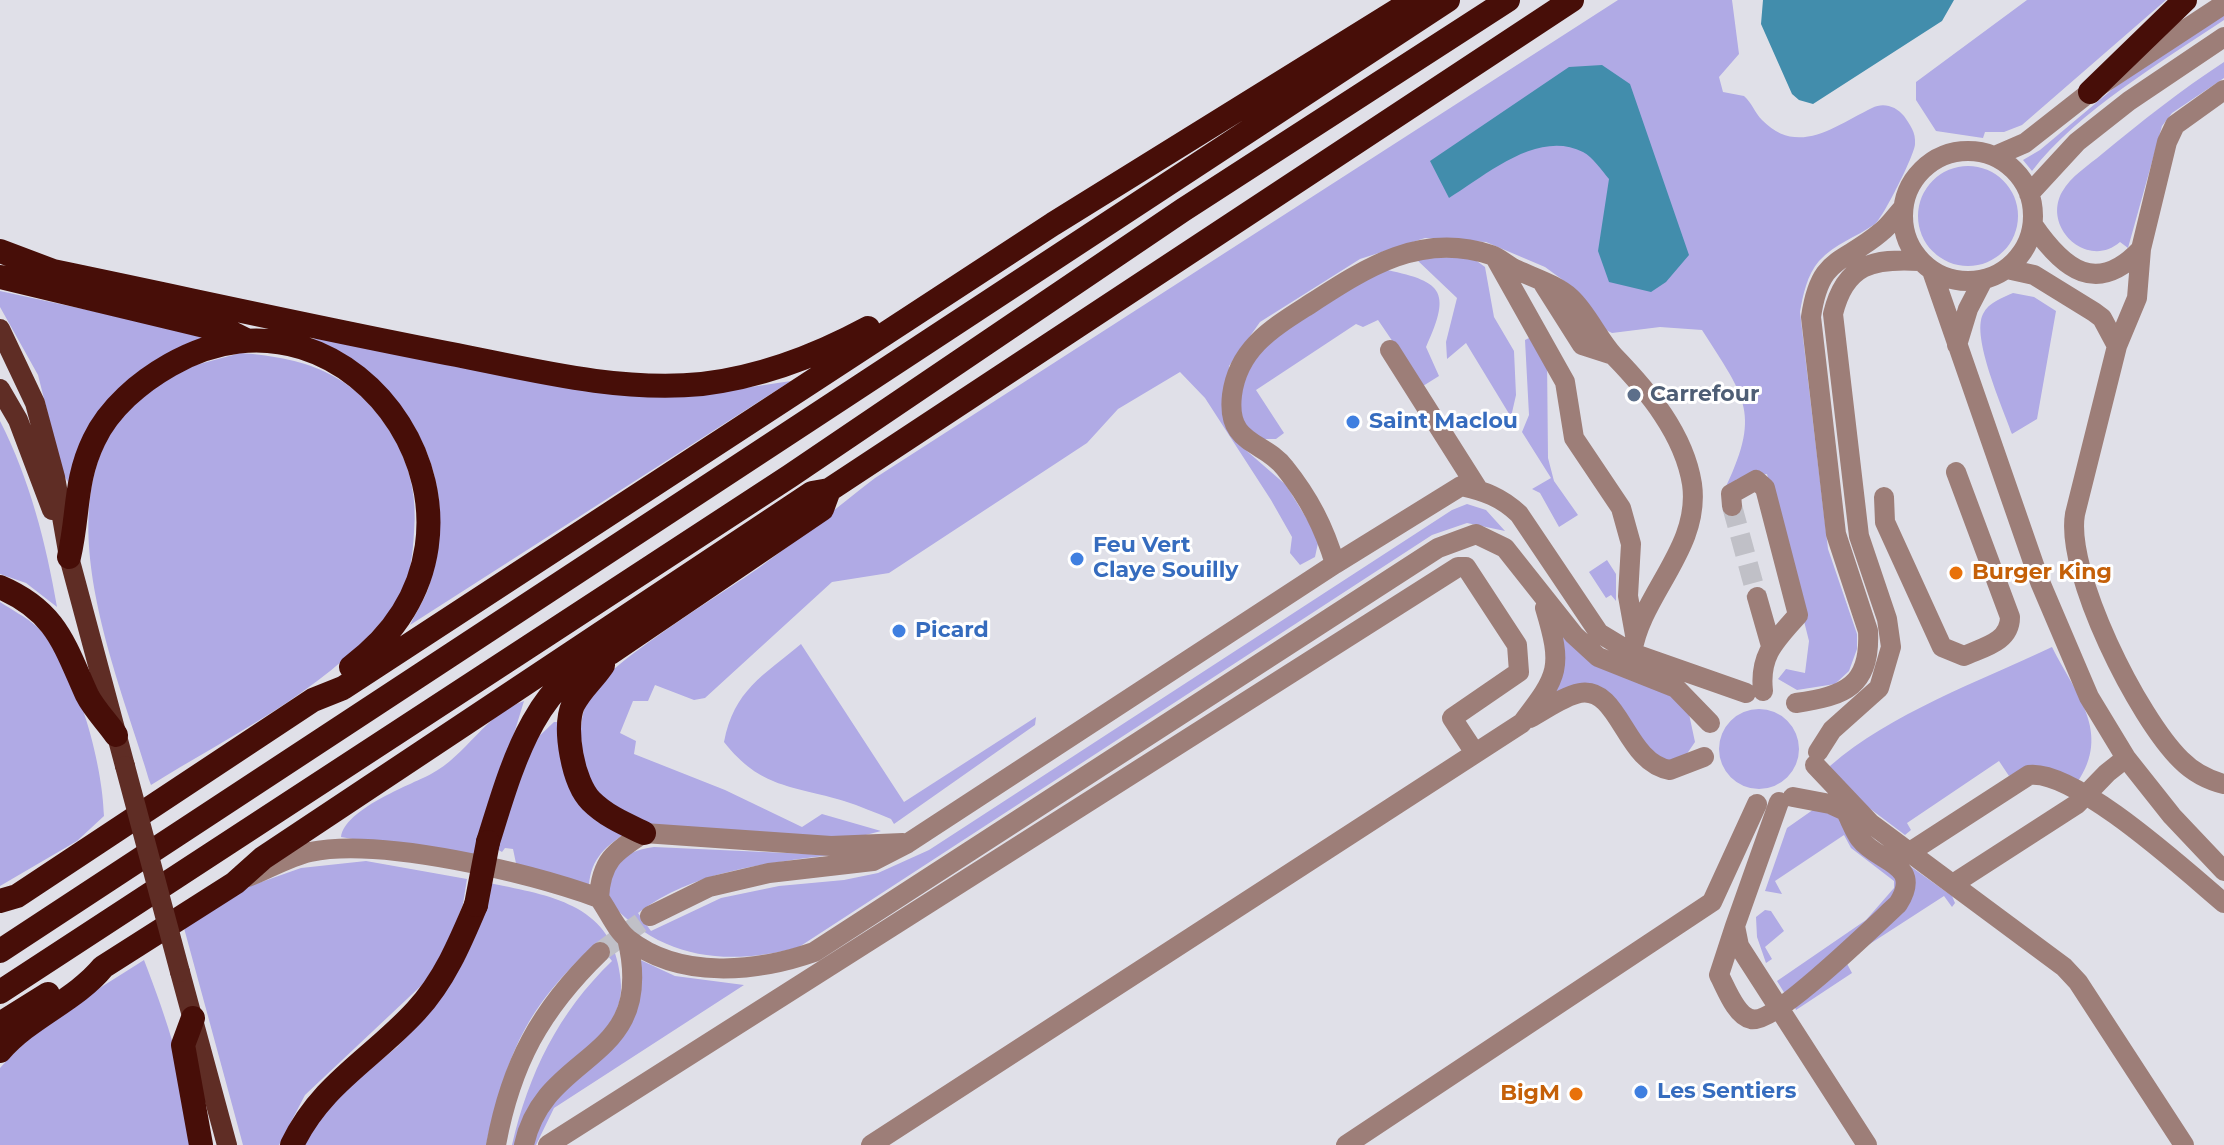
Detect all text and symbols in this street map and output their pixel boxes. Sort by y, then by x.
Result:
place label: Carrefour [1650,382,1759,408]
marker: Carrefour [1625,386,1643,404]
place label: Saint Maclou [1369,409,1518,435]
marker: Saint Maclou [1344,413,1362,431]
place label: Feu Vert Claye Souilly [1093,533,1238,584]
marker: Feu Vert Claye Souilly [1068,550,1086,568]
place label: Burger King [1972,560,2112,586]
marker: Burger King [1947,564,1965,582]
place label: Picard [915,618,989,644]
marker: Picard [890,622,908,640]
place label: Les Sentiers [1657,1079,1796,1105]
place label: BigM [1500,1081,1560,1107]
marker: Les Sentiers [1632,1083,1650,1101]
marker: BigM [1567,1085,1585,1103]

